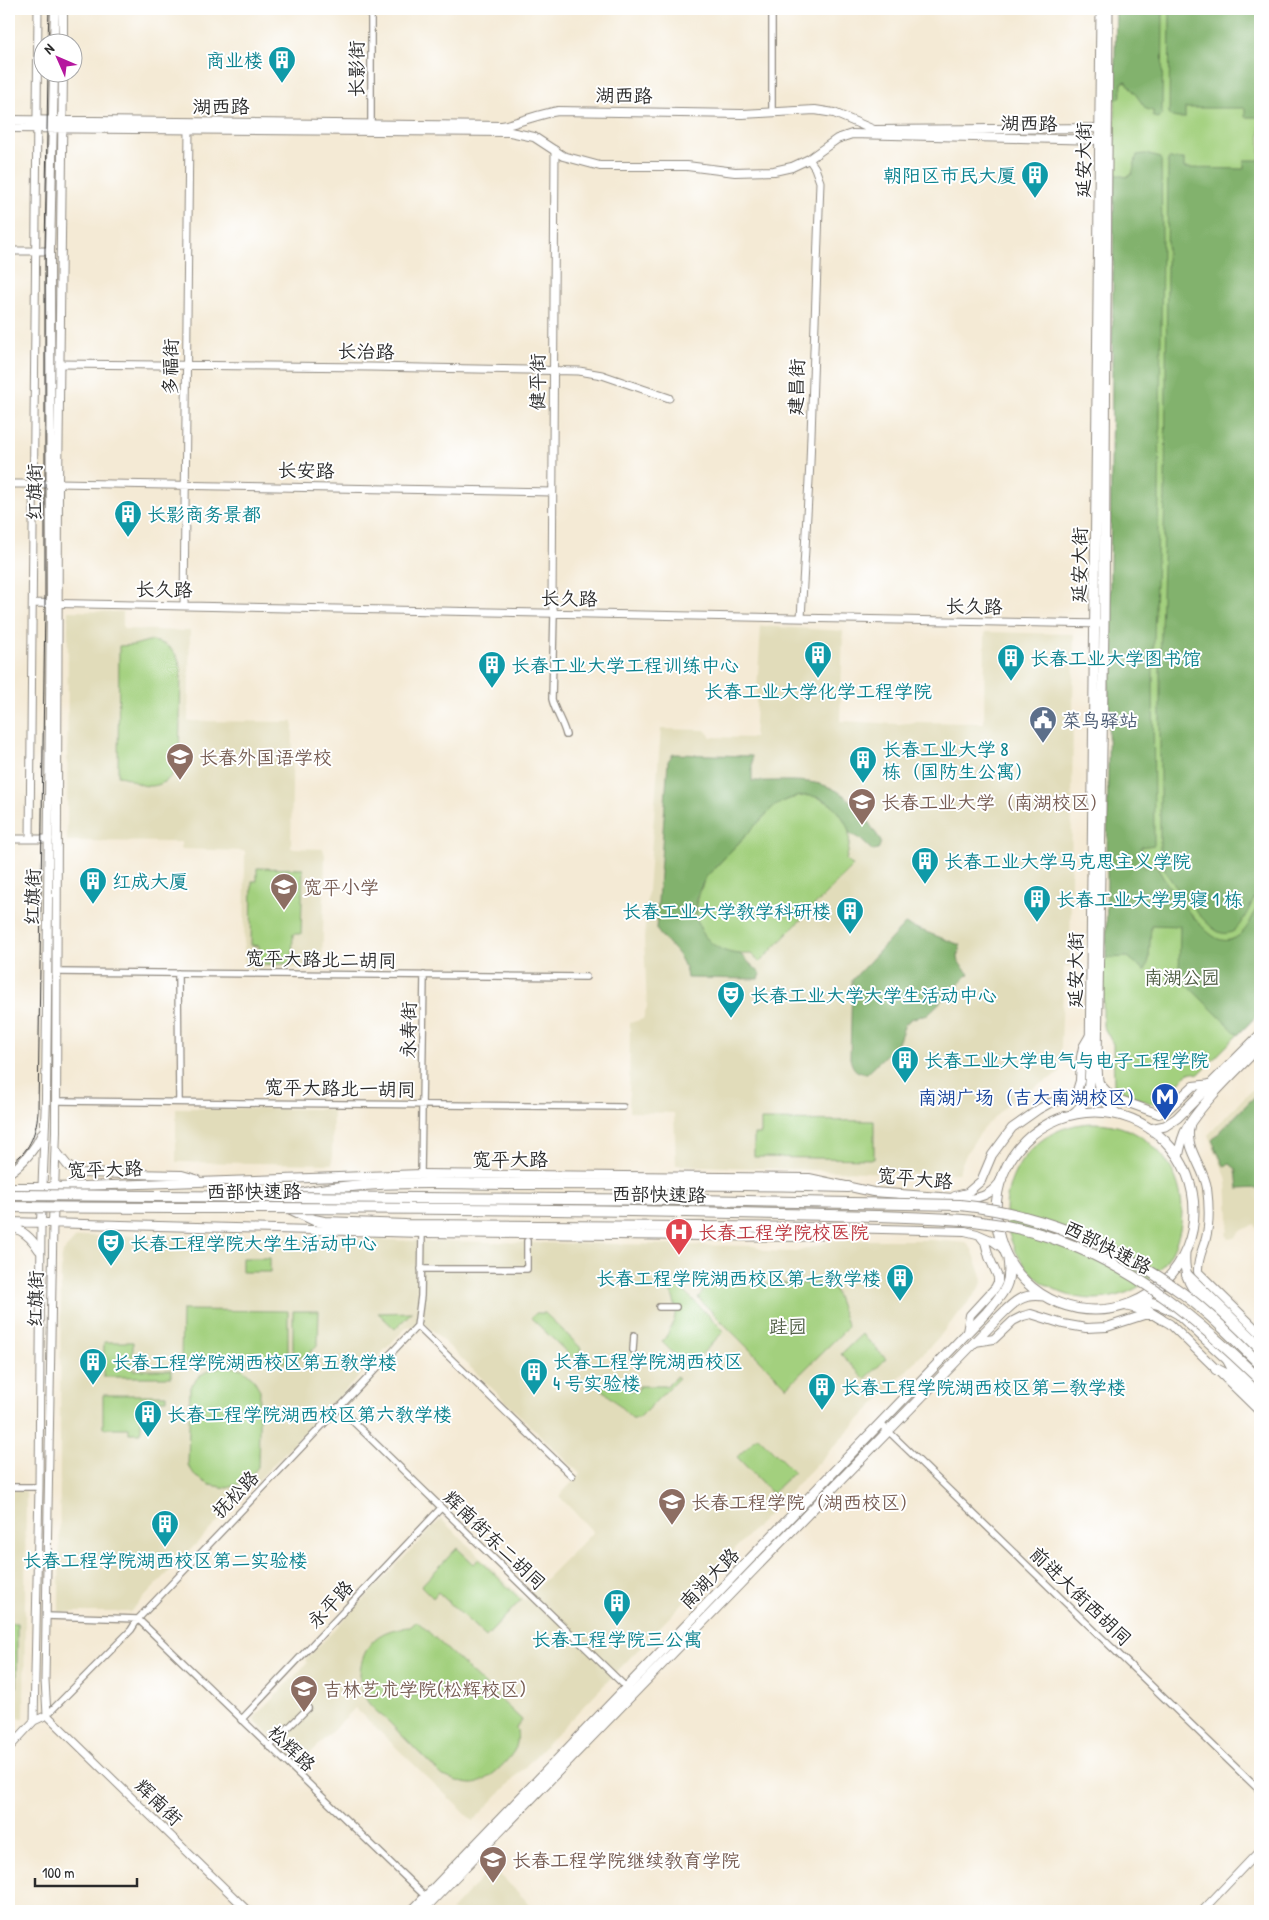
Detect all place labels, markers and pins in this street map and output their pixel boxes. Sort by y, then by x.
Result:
building icon: 商业楼 [267,45,297,84]
place label: 商业楼 [206,47,263,73]
building icon: 朝阳区市民大厦 [1020,160,1050,199]
place label: 朝阳区市民大厦 [883,162,1016,188]
building icon: 长影商务景都 [113,499,143,538]
place label: 长影商务景都 [147,501,261,527]
building icon: 长春工业大学化学工程学院 [803,640,833,679]
building icon: 长春工业大学图书馆 [996,643,1026,682]
place label: 长春工业大学图书馆 [1030,645,1201,671]
building icon: 长春工业大学工程训练中心 [477,650,507,689]
place label: 长春工业大学工程训练中心 [511,652,739,678]
place label: 长春工业大学化学工程学院 [704,678,932,704]
public building icon: 菜鸟驿站 [1028,705,1058,744]
place label: 菜鸟驿站 [1062,707,1138,733]
place label: 长春工业大学 8 栋（国防生公寓） [882,736,1034,784]
school or university icon: 长春外国语学校 [165,742,195,781]
place label: 长春外国语学校 [199,744,332,770]
building icon: 长春工业大学 8 栋（国防生公寓） [848,745,878,784]
school or university icon: 长春工业大学（南湖校区） [847,787,877,826]
place label: 长春工业大学（南湖校区） [881,789,1109,815]
building icon: 长春工业大学马克思主义学院 [910,846,940,885]
place label: 长春工业大学马克思主义学院 [944,848,1191,874]
building icon: 红成大厦 [78,866,108,905]
place label: 红成大厦 [112,868,188,894]
school or university icon: 宽平小学 [269,872,299,911]
place label: 宽平小学 [303,874,379,900]
building icon: 长春工业大学男寝 1 栋 [1022,884,1052,923]
place label: 长春工业大学男寝 1 栋 [1056,886,1243,912]
building icon: 长春工业大学教学科研楼 [835,896,865,935]
place label: 长春工业大学教学科研楼 [622,898,831,924]
theatre icon: 长春工业大学大学生活动中心 [716,980,746,1019]
place label: 长春工业大学大学生活动中心 [750,982,997,1008]
building icon: 长春工业大学电气与电子工程学院 [890,1045,920,1084]
place label: 长春工业大学电气与电子工程学院 [924,1047,1209,1073]
metro station icon: 南湖广场（吉大南湖校区） [1150,1082,1180,1121]
place label: 南湖广场（吉大南湖校区） [918,1084,1146,1110]
hospital icon: 长春工程学院校医院 [664,1217,694,1256]
place label: 长春工程学院校医院 [698,1219,869,1245]
theatre icon: 长春工程学院大学生活动中心 [96,1228,126,1267]
place label: 长春工程学院大学生活动中心 [130,1230,377,1256]
building icon: 长春工程学院湖西校区第七教学楼 [885,1263,915,1302]
place label: 长春工程学院湖西校区第七教学楼 [596,1265,881,1291]
building icon: 长春工程学院湖西校区第五教学楼 [78,1347,108,1386]
place label: 长春工程学院湖西校区 4 号实验楼 [553,1348,743,1396]
place label: 长春工程学院湖西校区第五教学楼 [112,1349,397,1375]
building icon: 长春工程学院湖西校区 4 号实验楼 [519,1357,549,1396]
building icon: 长春工程学院湖西校区第二教学楼 [807,1372,837,1411]
place label: 长春工程学院湖西校区第二教学楼 [841,1374,1126,1400]
building icon: 长春工程学院湖西校区第六教学楼 [133,1399,163,1438]
place label: 长春工程学院湖西校区第六教学楼 [167,1401,452,1427]
school or university icon: 长春工程学院（湖西校区） [657,1487,687,1526]
place label: 长春工程学院（湖西校区） [691,1489,919,1515]
building icon: 长春工程学院湖西校区第二实验楼 [150,1509,180,1548]
place label: 长春工程学院湖西校区第二实验楼 [22,1547,308,1573]
building icon: 长春工程学院三公寓 [602,1588,632,1627]
place label: 长春工程学院三公寓 [531,1626,703,1652]
school or university icon: 吉林艺术学院(松辉校区) [289,1674,319,1713]
place label: 吉林艺术学院(松辉校区) [323,1676,526,1702]
school or university icon: 长春工程学院继续教育学院 [478,1845,508,1884]
place label: 长春工程学院继续教育学院 [512,1847,740,1873]

